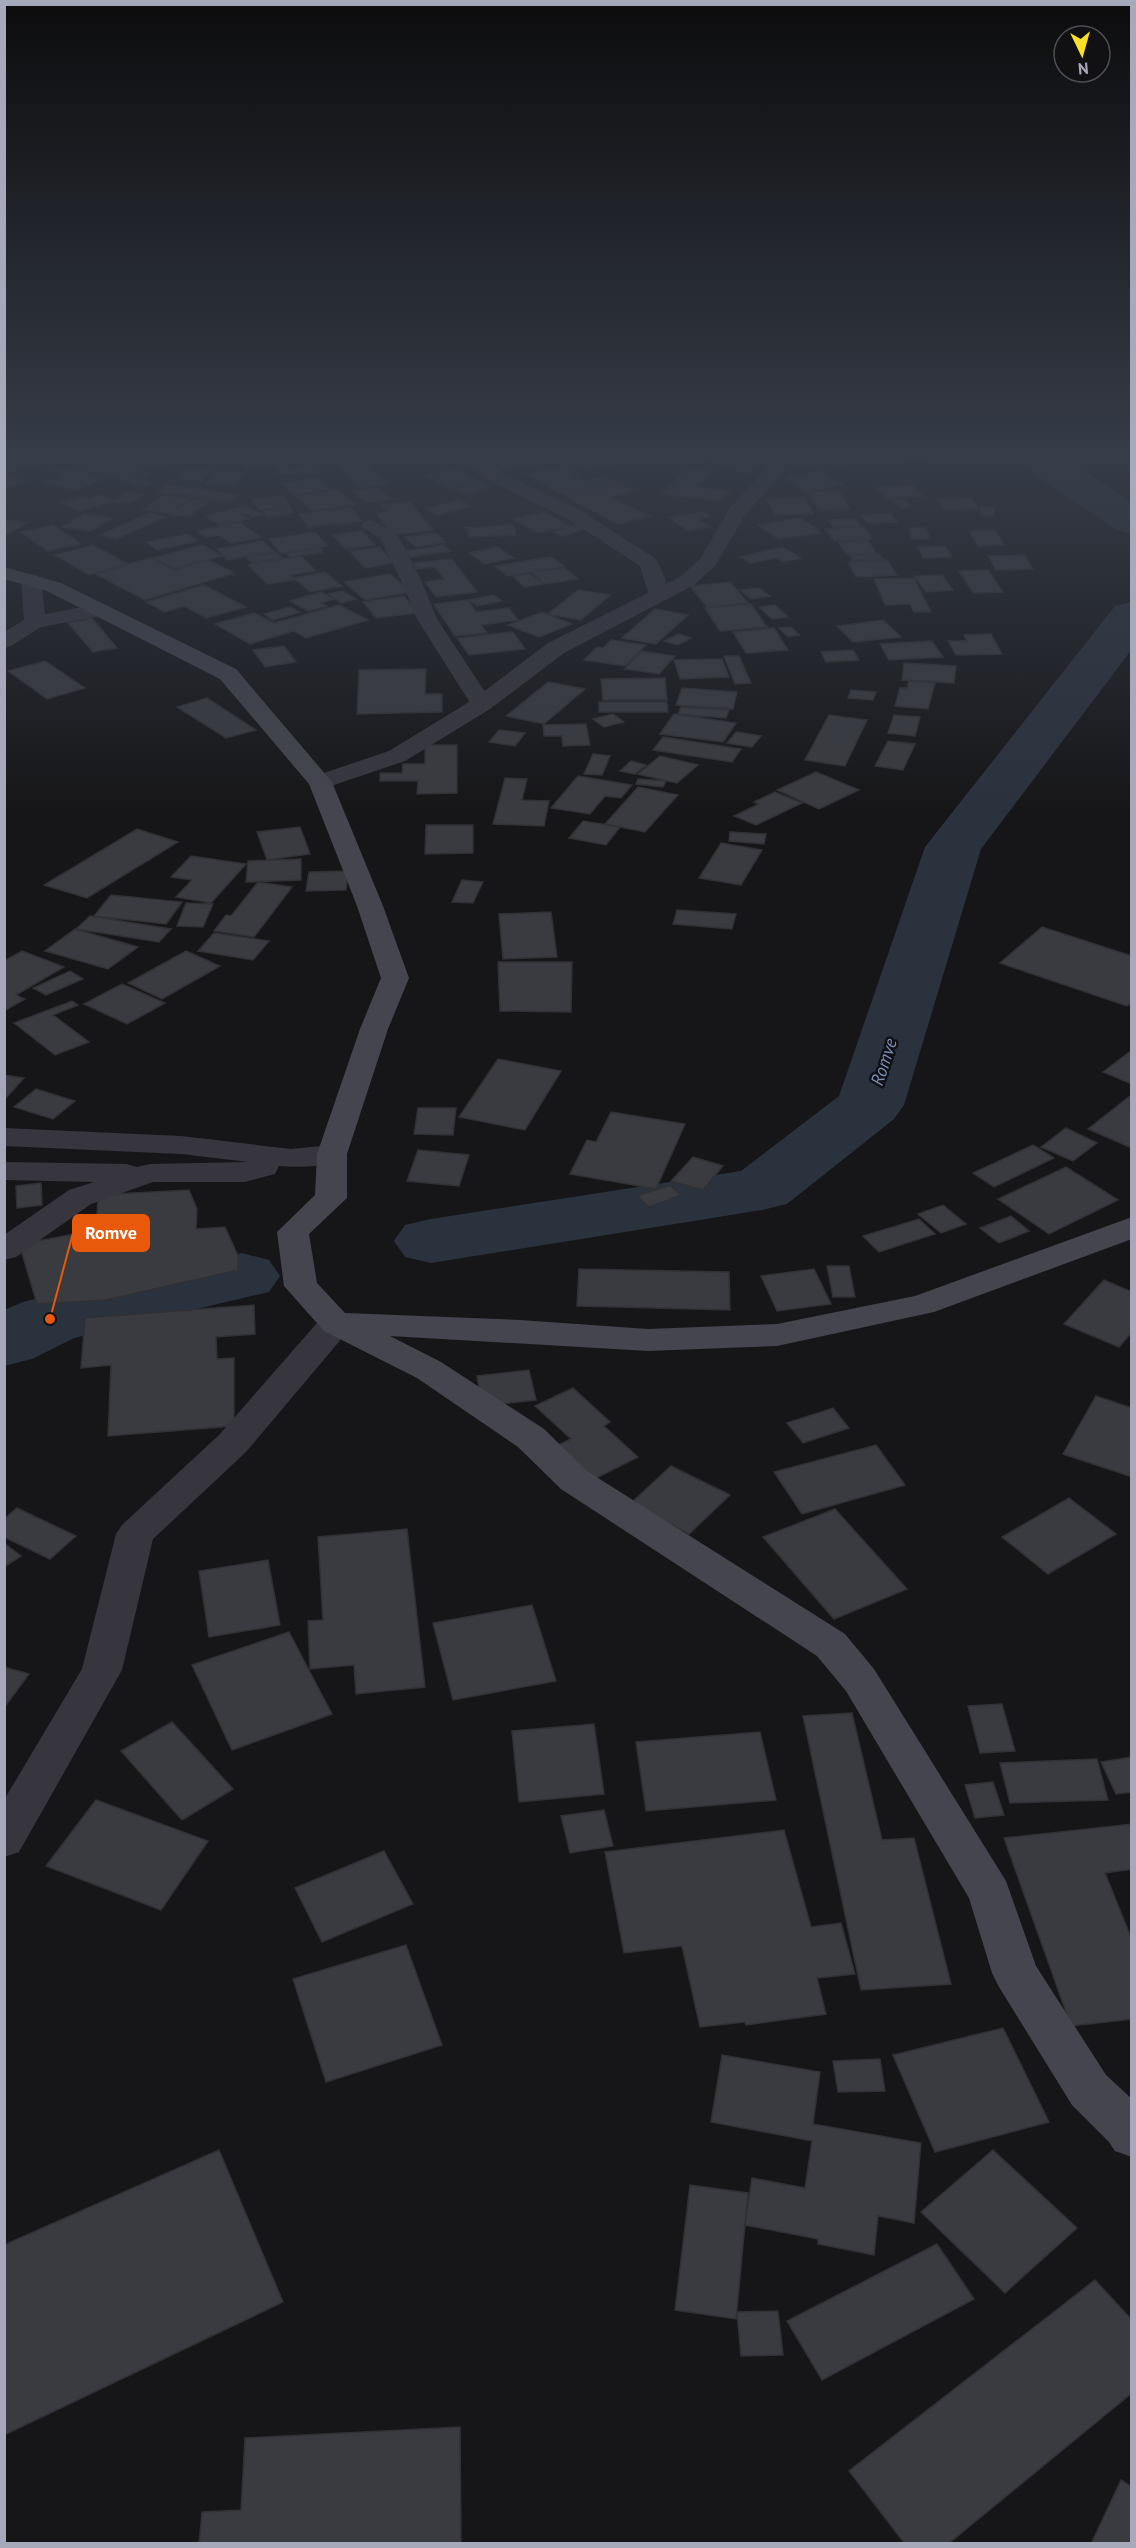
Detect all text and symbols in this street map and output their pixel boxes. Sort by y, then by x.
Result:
north arrow [1052,24,1112,84]
text: N [1077,59,1089,79]
water label: Romve [865,1035,902,1088]
callout: Romve [73,1215,149,1251]
text: Romve [85,1221,137,1244]

